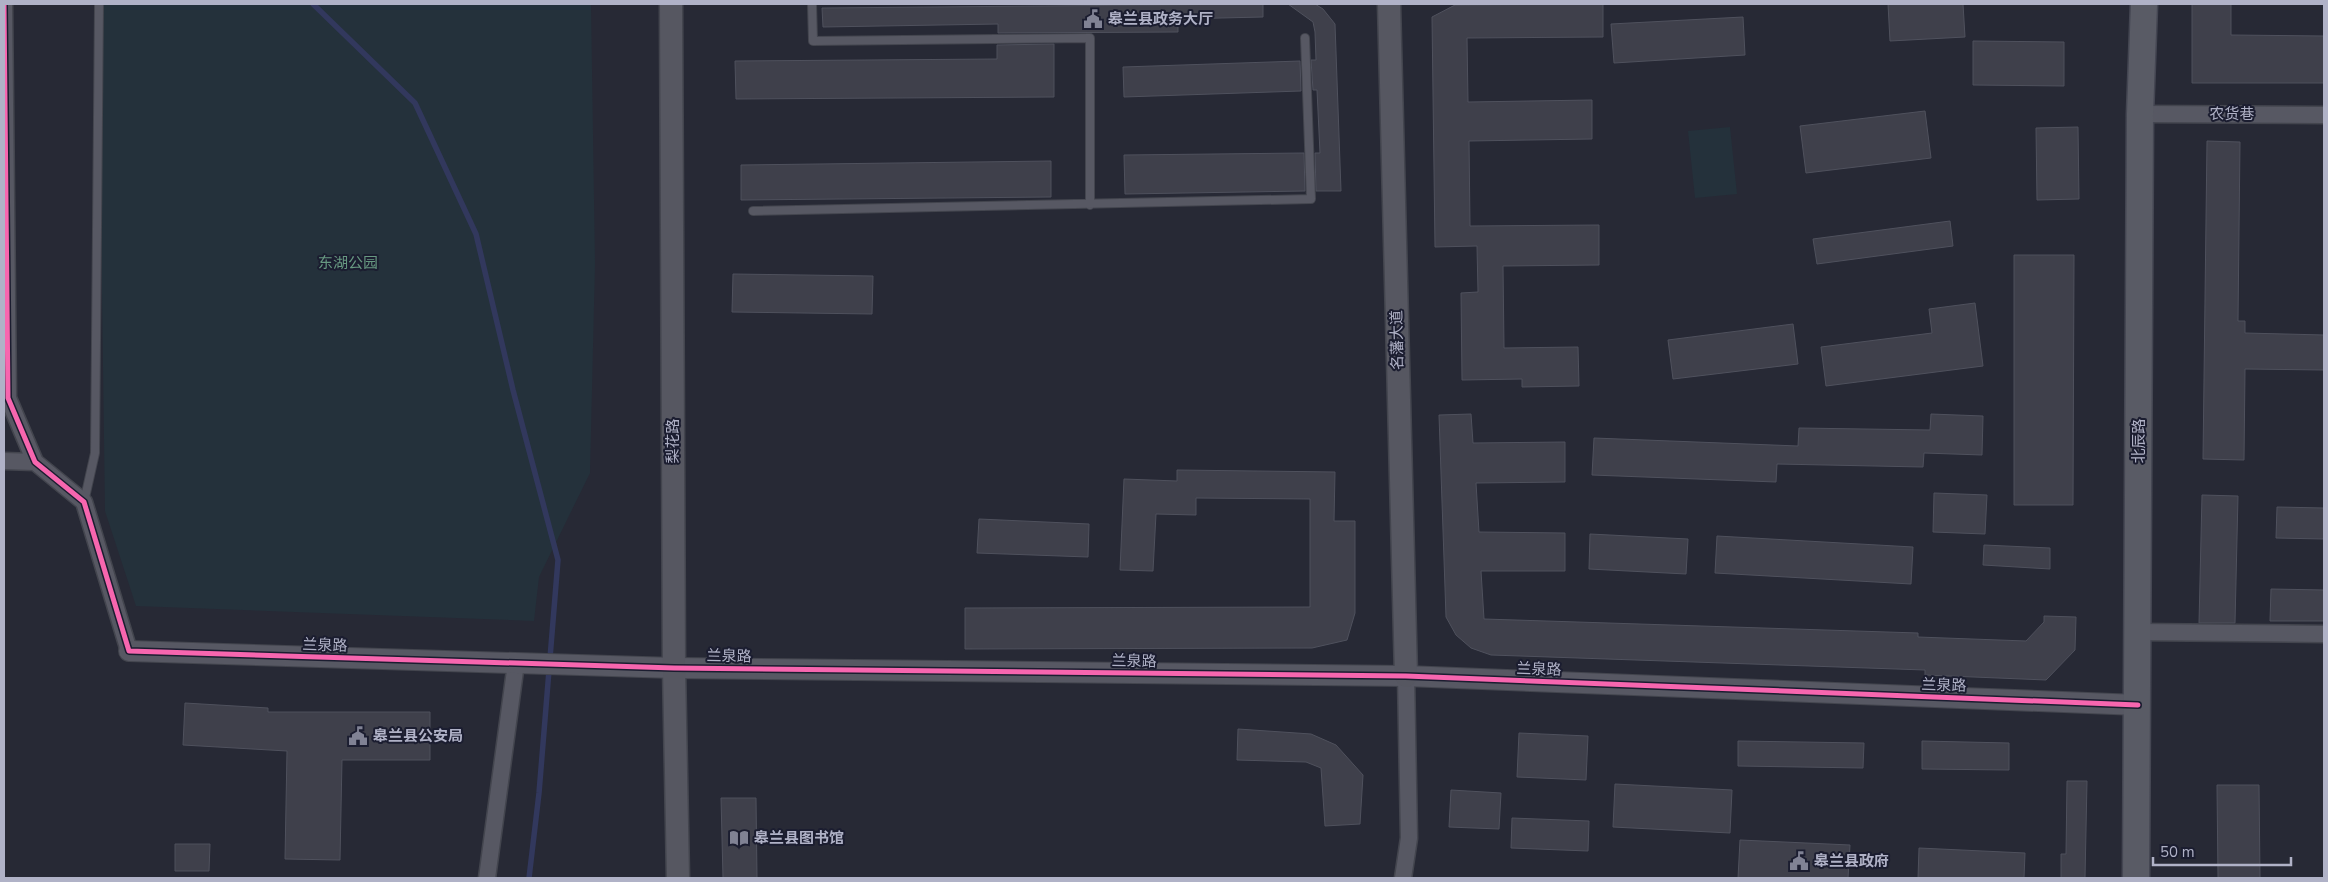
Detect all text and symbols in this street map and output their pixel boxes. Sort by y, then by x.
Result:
public building icon: 皋兰县政务大厅 [1082,8,1104,30]
place label: 皋兰县政务大厅 [1108,9,1213,29]
street label: 农货巷 [2209,104,2255,124]
park label: 东湖公园 [318,253,378,273]
street label: 名藩大道 [1386,310,1408,370]
street label: 梨花路 [663,418,683,464]
street label: 北辰路 [2129,418,2149,464]
street label: 兰泉路 [302,634,348,656]
street label: 兰泉路 [706,646,752,666]
street label: 兰泉路 [1111,651,1157,671]
street label: 兰泉路 [1516,658,1562,680]
street label: 兰泉路 [1921,674,1967,696]
public building icon: 皋兰县公安局 [347,725,369,747]
place label: 皋兰县公安局 [373,726,463,746]
library icon: 皋兰县图书馆 [728,827,750,849]
place label: 皋兰县图书馆 [754,828,844,848]
scale bar [2153,834,2290,866]
text: 50 m [2160,842,2195,862]
public building icon: 皋兰县政府 [1788,850,1810,872]
place label: 皋兰县政府 [1814,851,1889,871]

